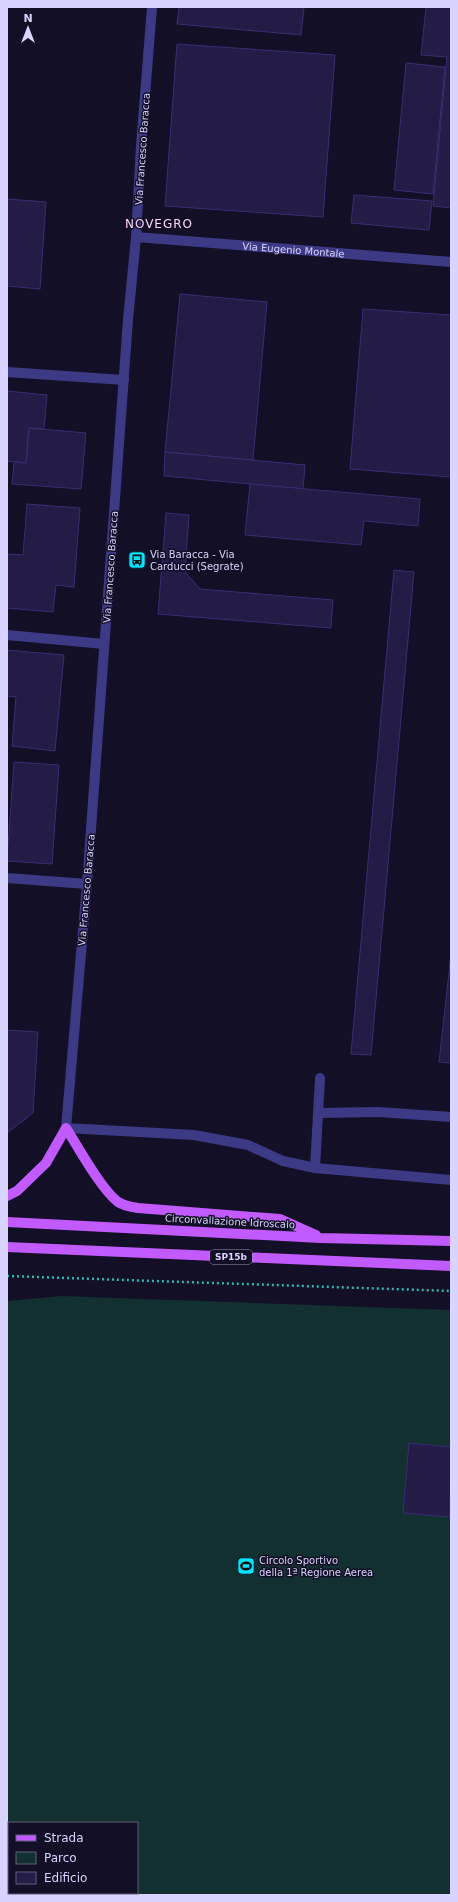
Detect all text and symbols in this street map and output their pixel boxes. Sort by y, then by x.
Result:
north arrow [8,8,48,48]
text: N [23,12,33,25]
street label: Via Francesco Baracca [133,93,152,205]
district label: NOVEGRO [125,217,193,231]
street label: Via Eugenio Montale [242,240,345,260]
street label: Via Francesco Baracca [101,511,120,623]
place label: Via Baracca - Via Carducci (Segrate) [150,549,244,572]
bus stop icon: Via Baracca - Via Carducci (Segrate) [127,550,147,570]
street label: Via Francesco Baracca [76,834,97,946]
street label: Circonvallazione Idroscalo [165,1213,295,1230]
road number: SP15b [210,1250,252,1264]
place label: Circolo Sportivo della 1ª Regione Aerea [259,1555,373,1578]
sports icon: Circolo Sportivo della 1ª Regione Aerea [236,1556,256,1576]
legend [8,1822,138,1894]
text: Strada [44,1831,84,1845]
text: Parco [44,1851,77,1865]
text: Edificio [44,1871,87,1885]

